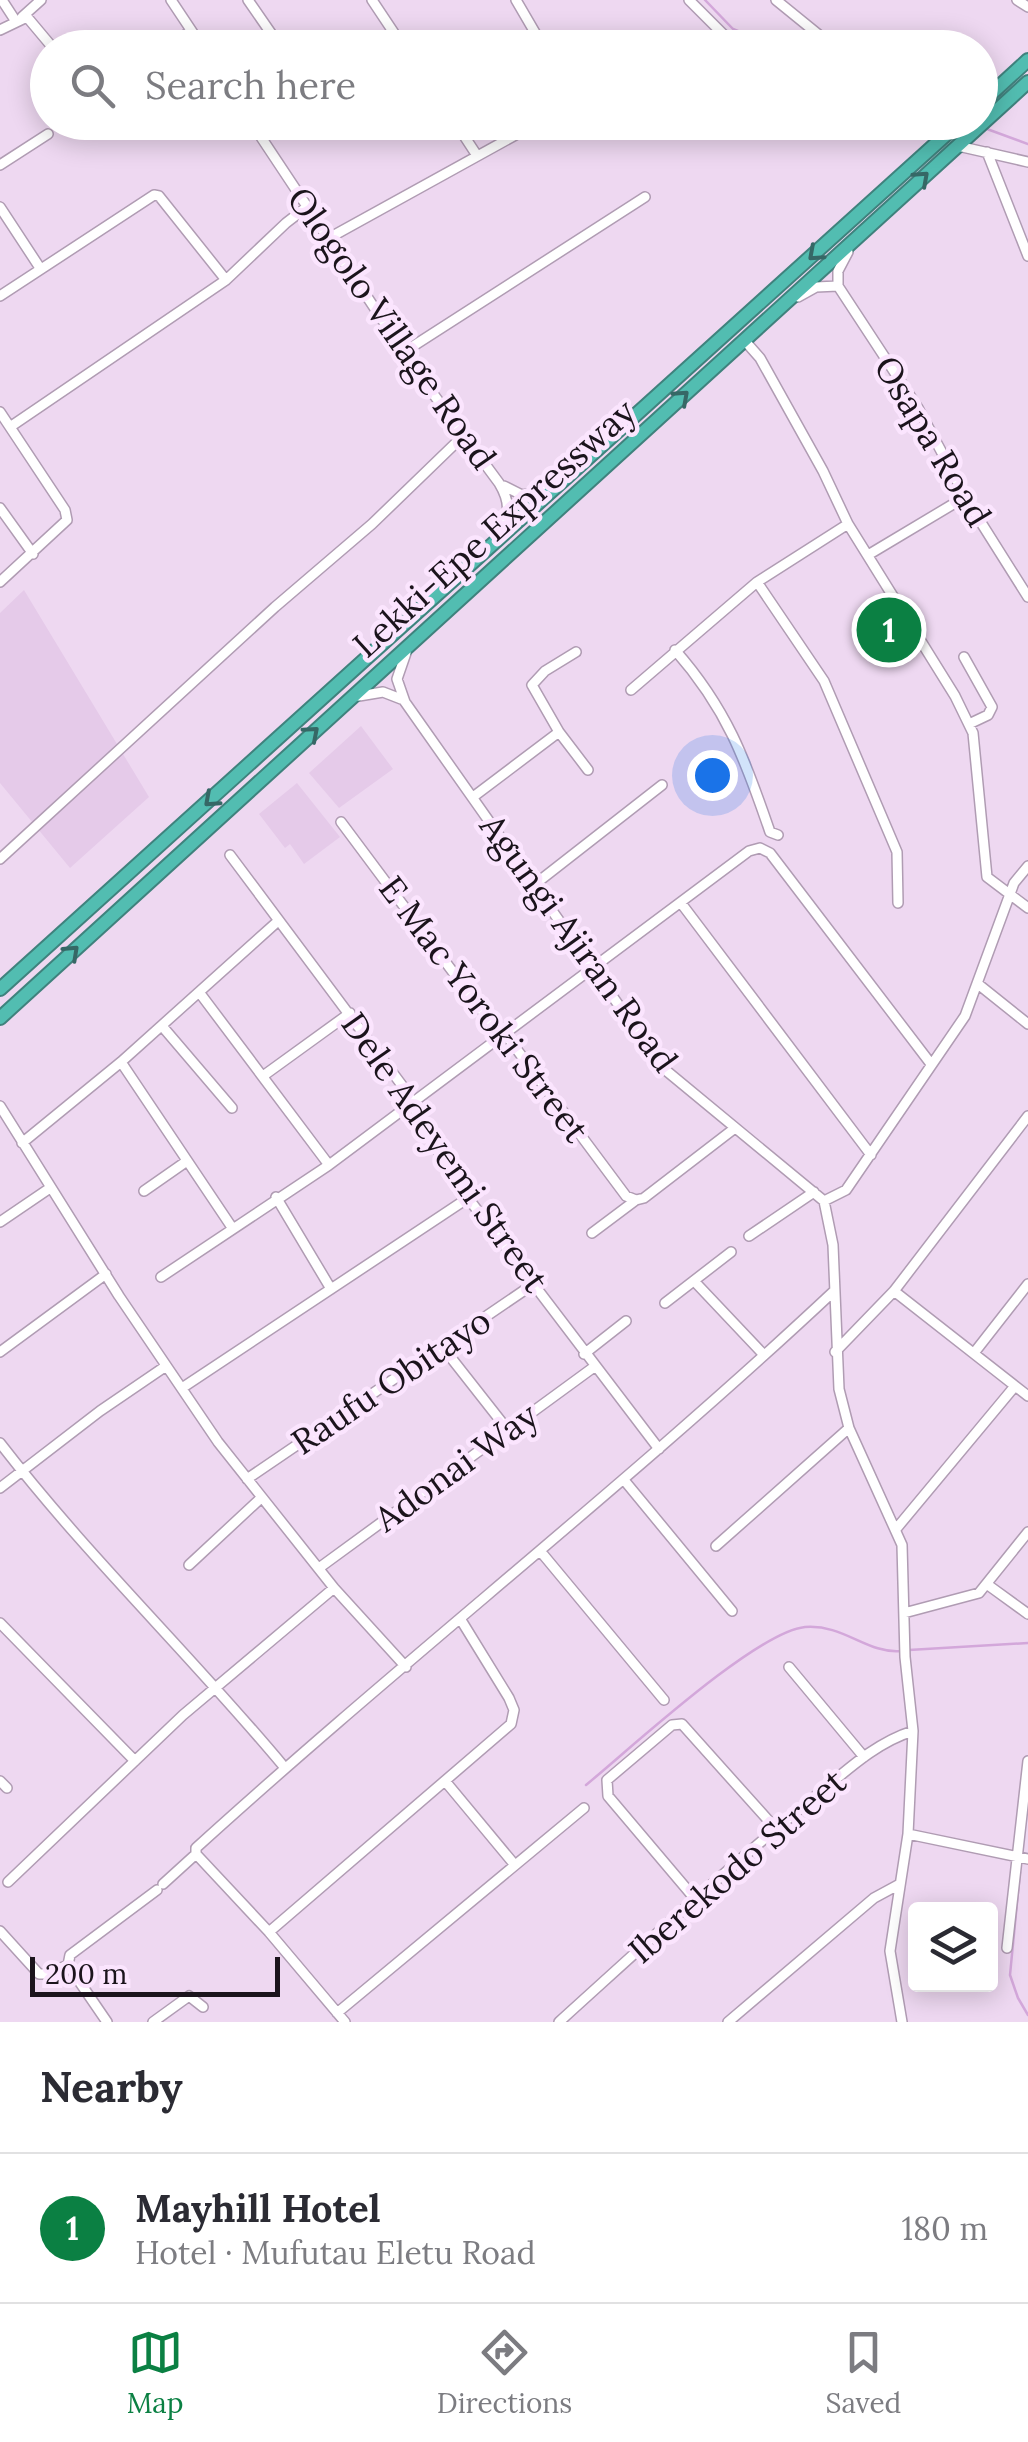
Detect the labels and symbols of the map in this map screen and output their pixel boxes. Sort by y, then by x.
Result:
one-way arrow [910,172,929,190]
street label: Ologolo Village Road [278,178,506,478]
one-way arrow [808,242,827,260]
street label: Osapa Road [864,347,1002,535]
street label: Lekki-Epe Expressway [343,389,645,667]
one-way arrow [670,391,689,409]
pin: 1 [856,592,922,668]
one-way arrow [300,726,319,744]
your location [687,750,738,801]
one-way arrow [204,788,222,806]
street label: Agungi Ajiran Road [470,804,688,1081]
street label: E Mac Yoroki Street [369,867,599,1151]
one-way arrow [60,946,79,964]
street label: Dele Adeyemi Street [332,1004,559,1301]
street label: Raufu Obitayo [283,1298,499,1464]
street label: Adonai Way [365,1392,547,1542]
street label: Iberekodo Street [619,1759,855,1973]
scale bar [30,1952,280,1996]

